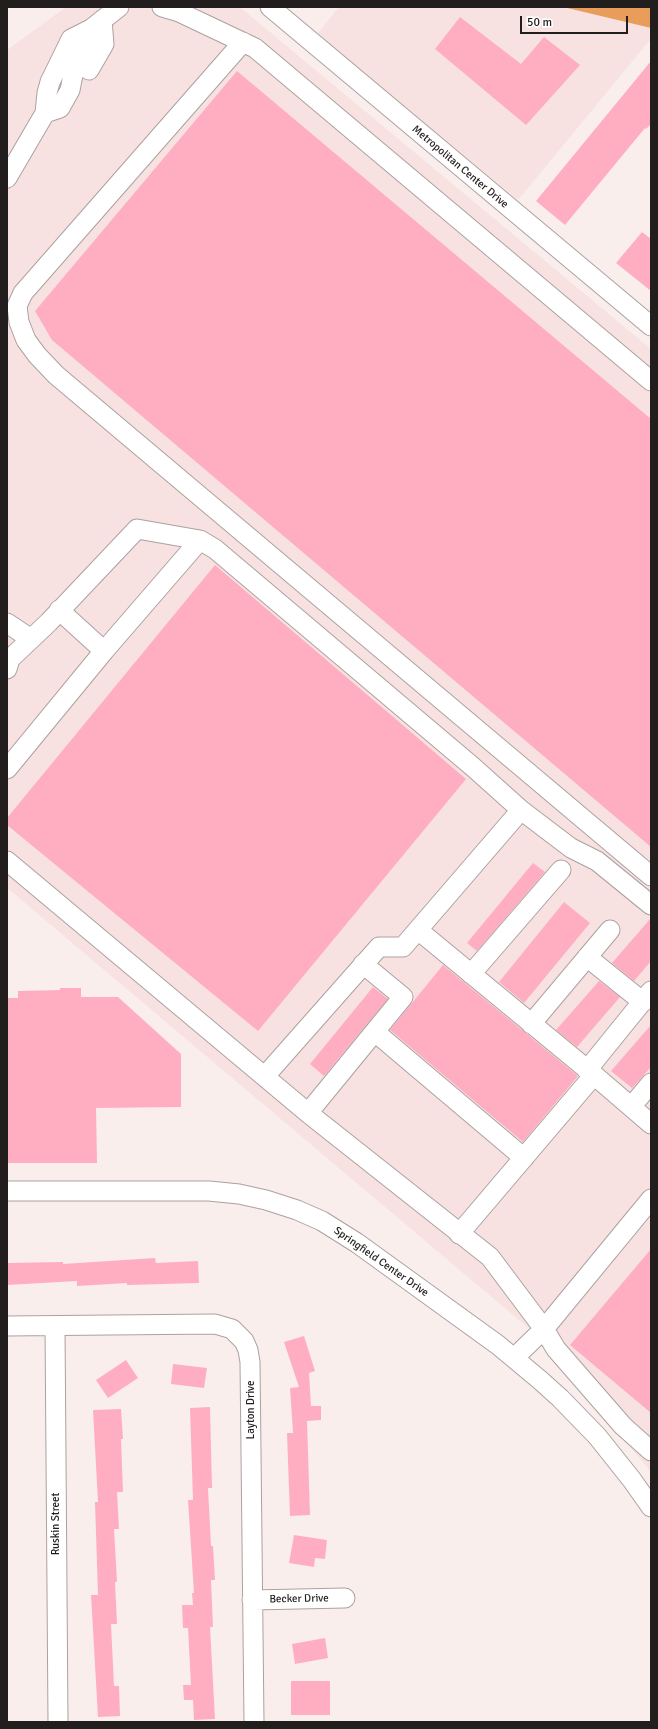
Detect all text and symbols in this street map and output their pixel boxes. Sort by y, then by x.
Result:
scale bar [522,8,630,34]
text: 50 m [527,15,552,30]
street label: Metropolitan Center Drive [409,123,511,211]
street label: Springfield Center Drive [331,1224,431,1300]
street label: Layton Drive [244,1381,258,1439]
street label: Ruskin Street [49,1493,63,1555]
street label: Becker Drive [269,1592,329,1606]

